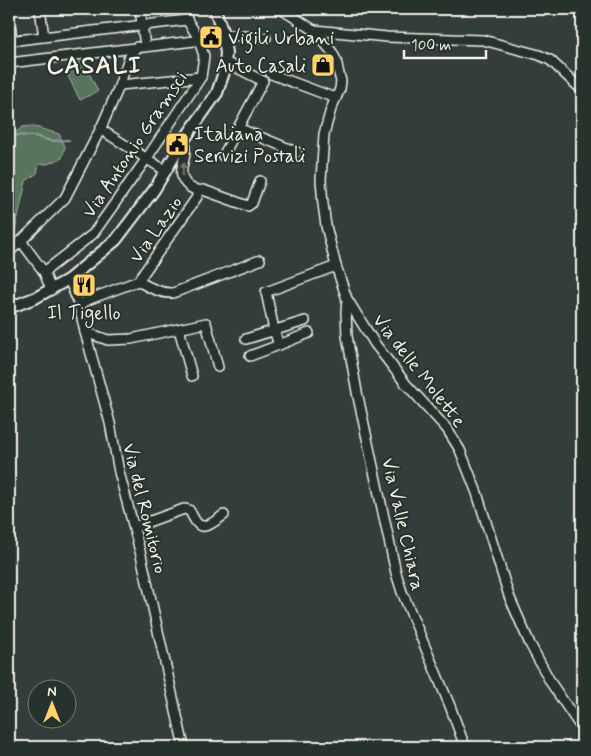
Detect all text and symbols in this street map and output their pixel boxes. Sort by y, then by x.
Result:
public building icon: Vigili Urbani [198,24,224,50]
place label: Vigili Urbani [228,26,334,54]
scale bar [404,28,486,60]
text: 100 m [411,36,451,56]
district label: CASALI [46,51,142,82]
shop icon: Auto Casali [310,52,336,78]
place label: Auto Casali [216,54,306,79]
street label: Via Antonio Gramsci [77,67,194,223]
place label: Italiana Servizi Postali [194,122,306,169]
public building icon: Italiana Servizi Postali [164,131,190,157]
one-way arrow [179,161,187,177]
street label: Via Lazio [124,191,188,268]
restaurant icon: Il Tigello [71,272,97,298]
place label: Il Tigello [47,301,121,328]
street label: Via delle Molette [367,309,471,433]
street label: Via del Romitorio [116,441,173,576]
street label: Via Valle Chiara [375,455,430,593]
north arrow [28,678,78,728]
text: N [47,683,57,701]

